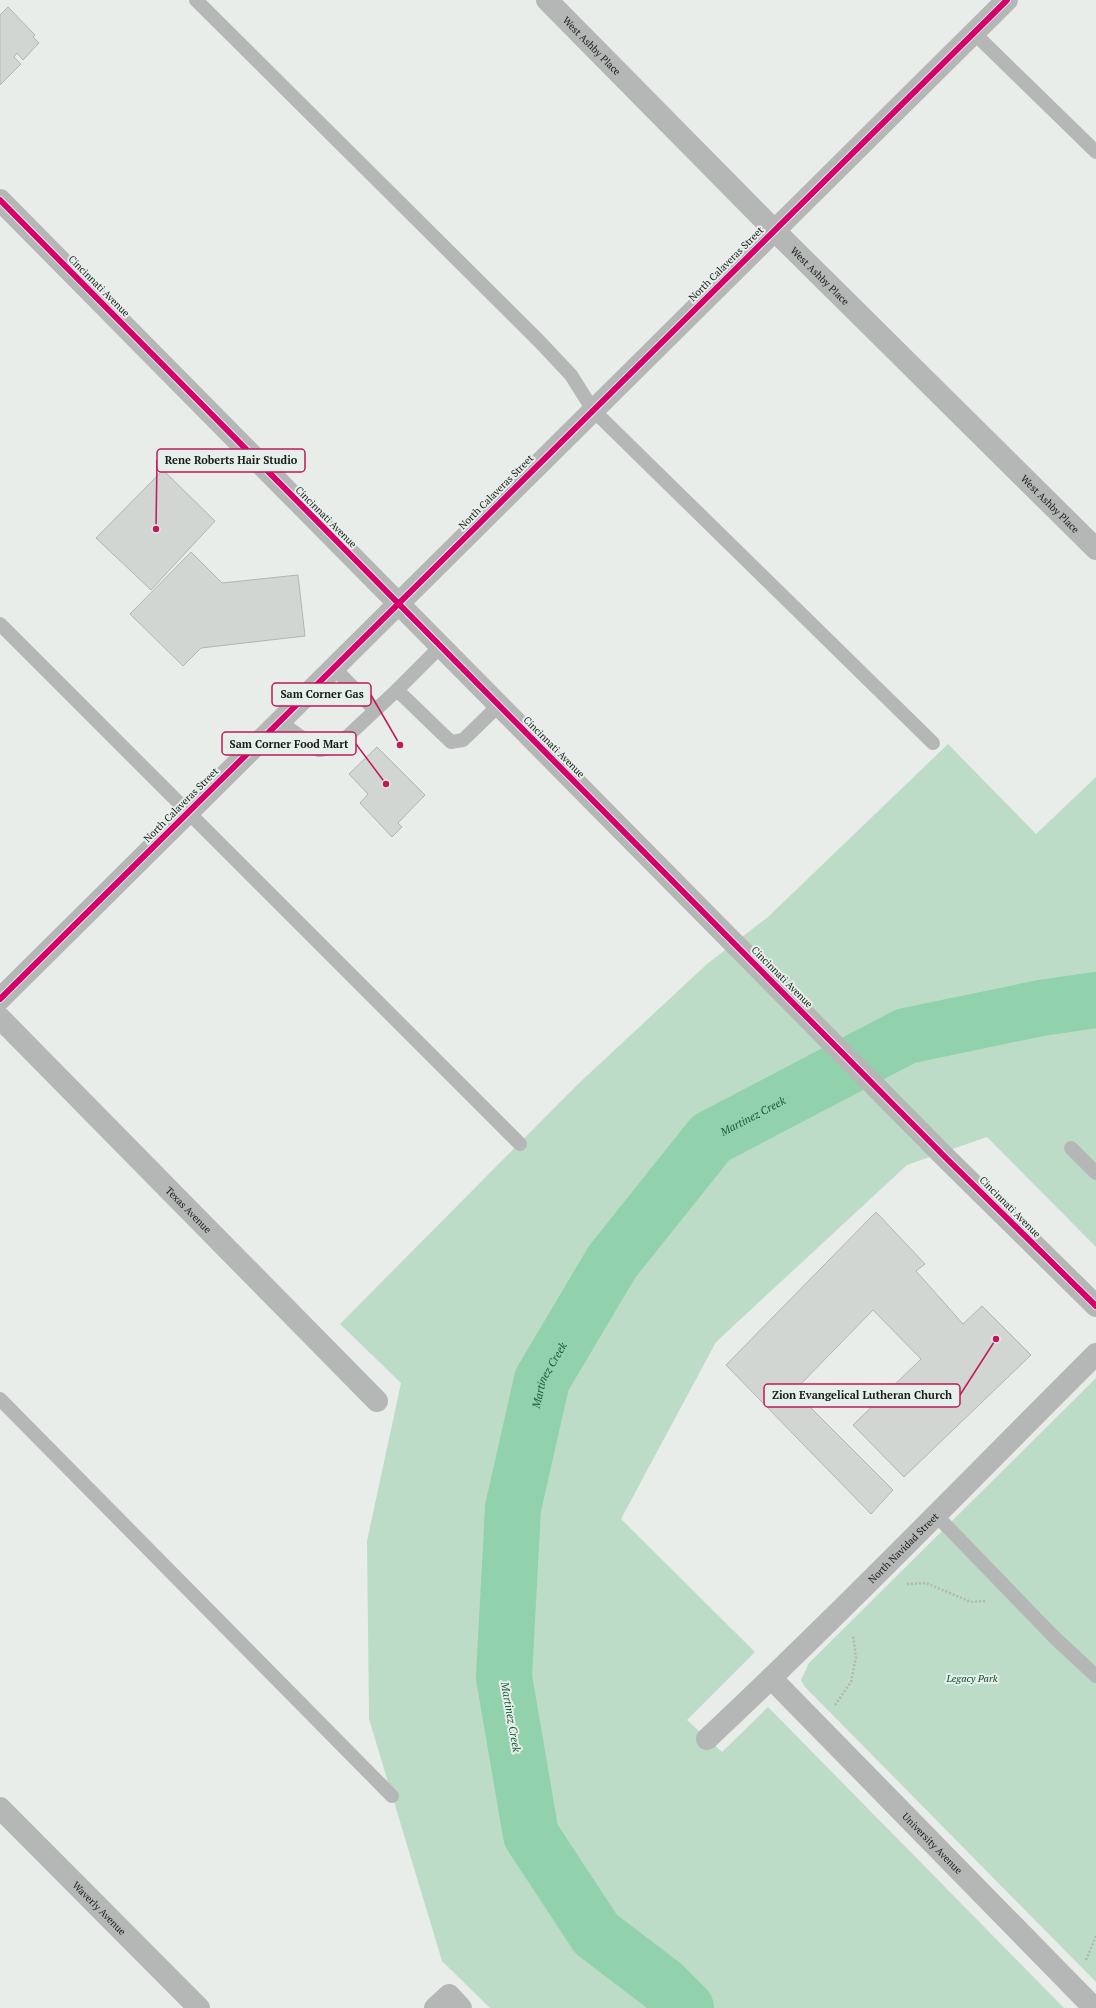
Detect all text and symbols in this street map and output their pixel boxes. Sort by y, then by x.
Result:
street label: West Ashby Place [560,13,624,78]
street label: North Calaveras Street [686,224,766,304]
street label: West Ashby Place [788,244,852,308]
street label: Cincinnati Avenue [66,253,132,319]
callout: Rene Roberts Hair Studio [157,449,305,472]
street label: North Calaveras Street [456,452,536,532]
text: Rene Roberts Hair Studio [165,453,298,467]
street label: West Ashby Place [1018,472,1082,536]
street label: Cincinnati Avenue [293,484,359,550]
callout: Sam Corner Gas [272,683,371,706]
text: Sam Corner Gas [280,687,364,701]
street label: Cincinnati Avenue [521,714,587,780]
callout: Sam Corner Food Mart [222,732,356,755]
text: Sam Corner Food Mart [230,737,349,751]
street label: North Calaveras Street [141,765,221,845]
street label: Cincinnati Avenue [749,944,815,1010]
water label: Martinez Creek [717,1093,788,1139]
street label: Cincinnati Avenue [977,1174,1043,1240]
street label: Texas Avenue [163,1184,214,1236]
water label: Martinez Creek [529,1339,570,1410]
callout: Zion Evangelical Lutheran Church [764,1384,960,1407]
text: Zion Evangelical Lutheran Church [772,1388,952,1402]
street label: North Navidad Street [865,1510,941,1586]
park label: Legacy Park [945,1672,998,1685]
water label: Martinez Creek [498,1680,524,1754]
street label: University Avenue [900,1810,965,1876]
street label: Waverly Avenue [70,1878,129,1938]

